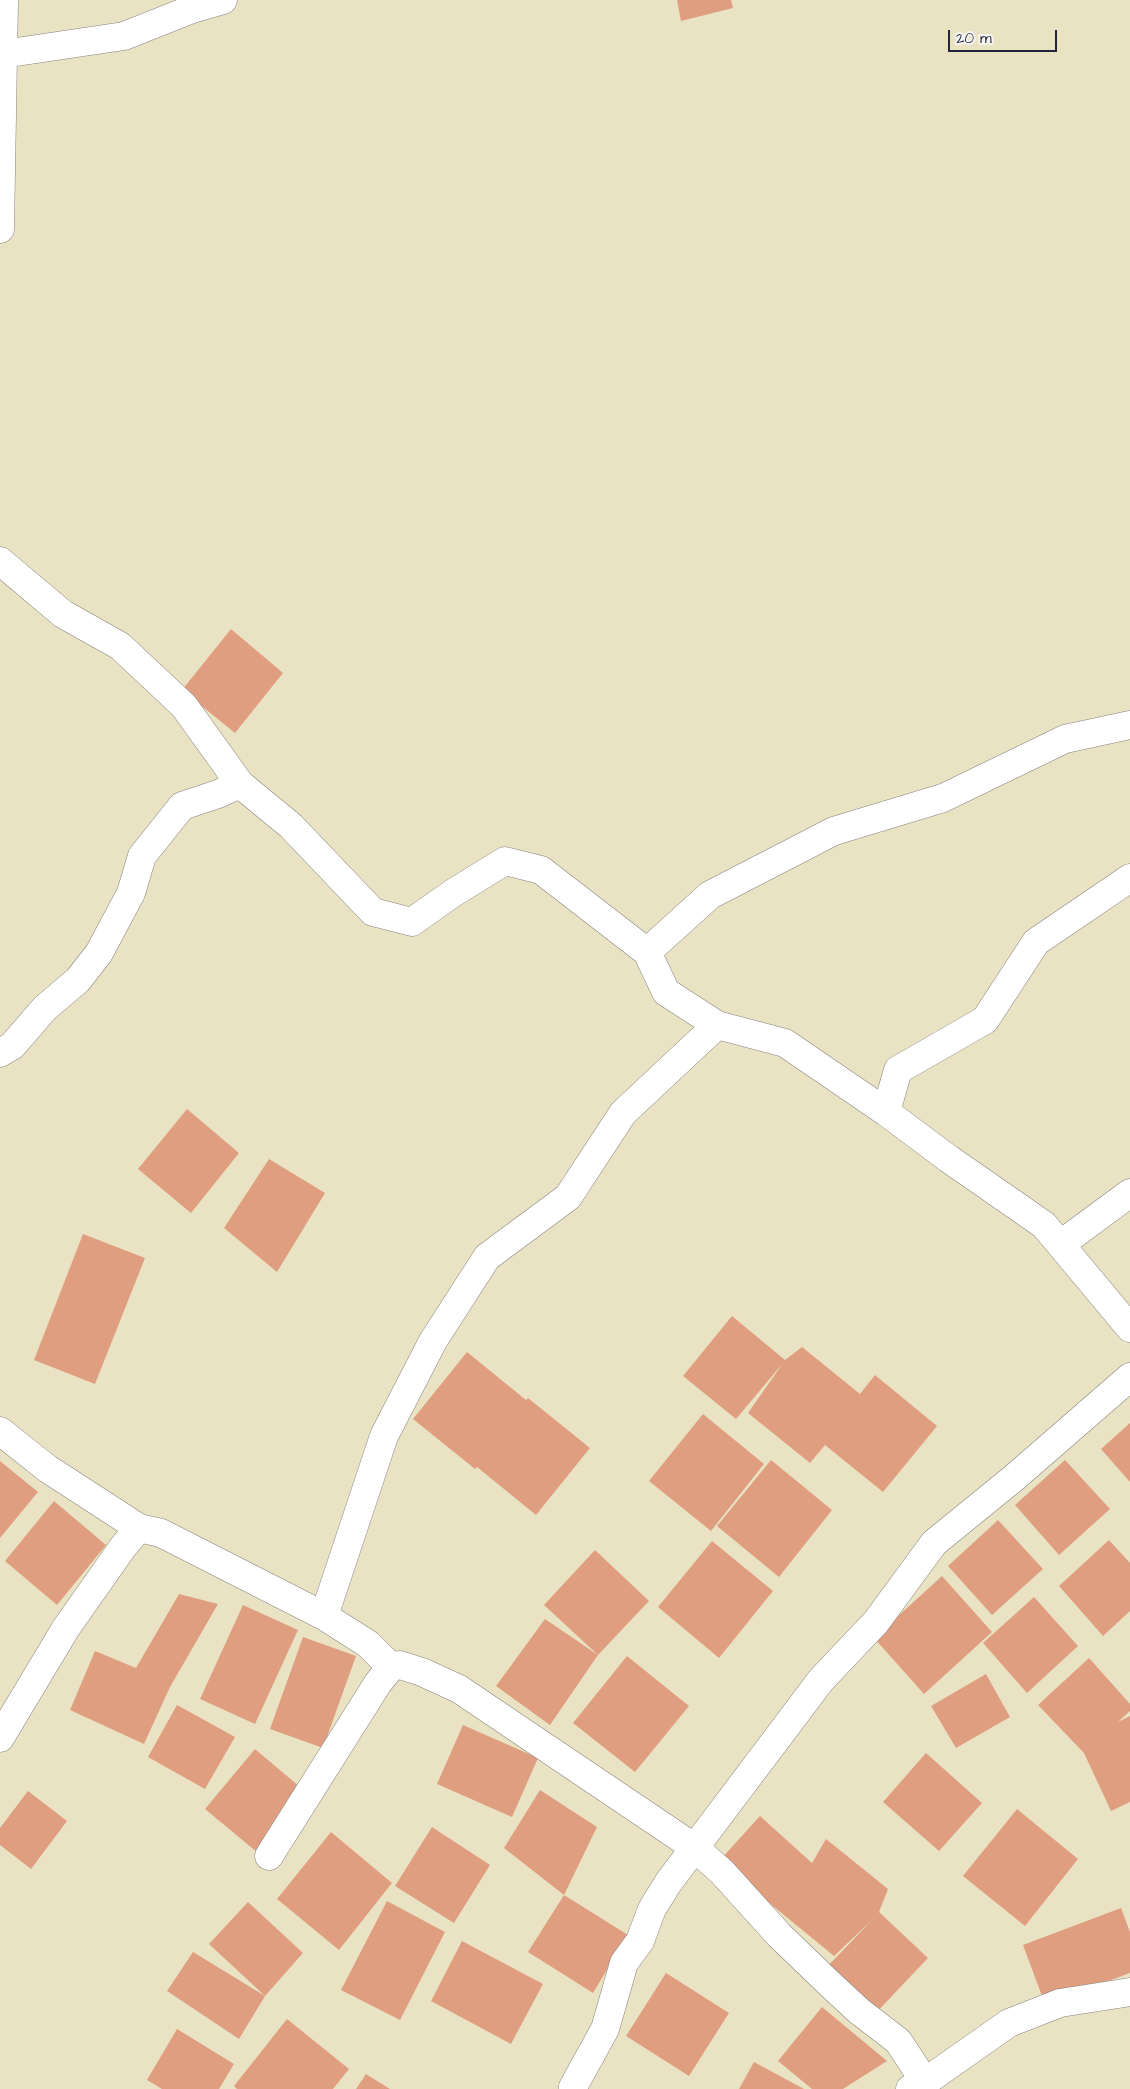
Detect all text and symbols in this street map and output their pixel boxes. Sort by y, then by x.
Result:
scale bar [950,20,1059,52]
text: 20 m [956,28,992,49]

